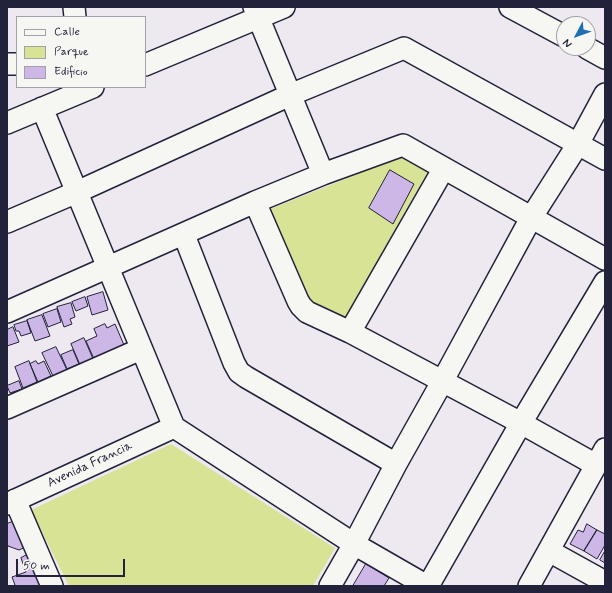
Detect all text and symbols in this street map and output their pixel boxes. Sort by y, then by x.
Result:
legend [16,16,146,88]
north arrow [556,16,596,56]
text: Calle [54,24,80,40]
text: N [560,36,575,51]
text: Parque [54,44,89,60]
text: Edificio [54,64,88,80]
street label: Avenida Francia [45,438,135,492]
scale bar [18,551,127,577]
text: 50 m [23,558,50,574]

